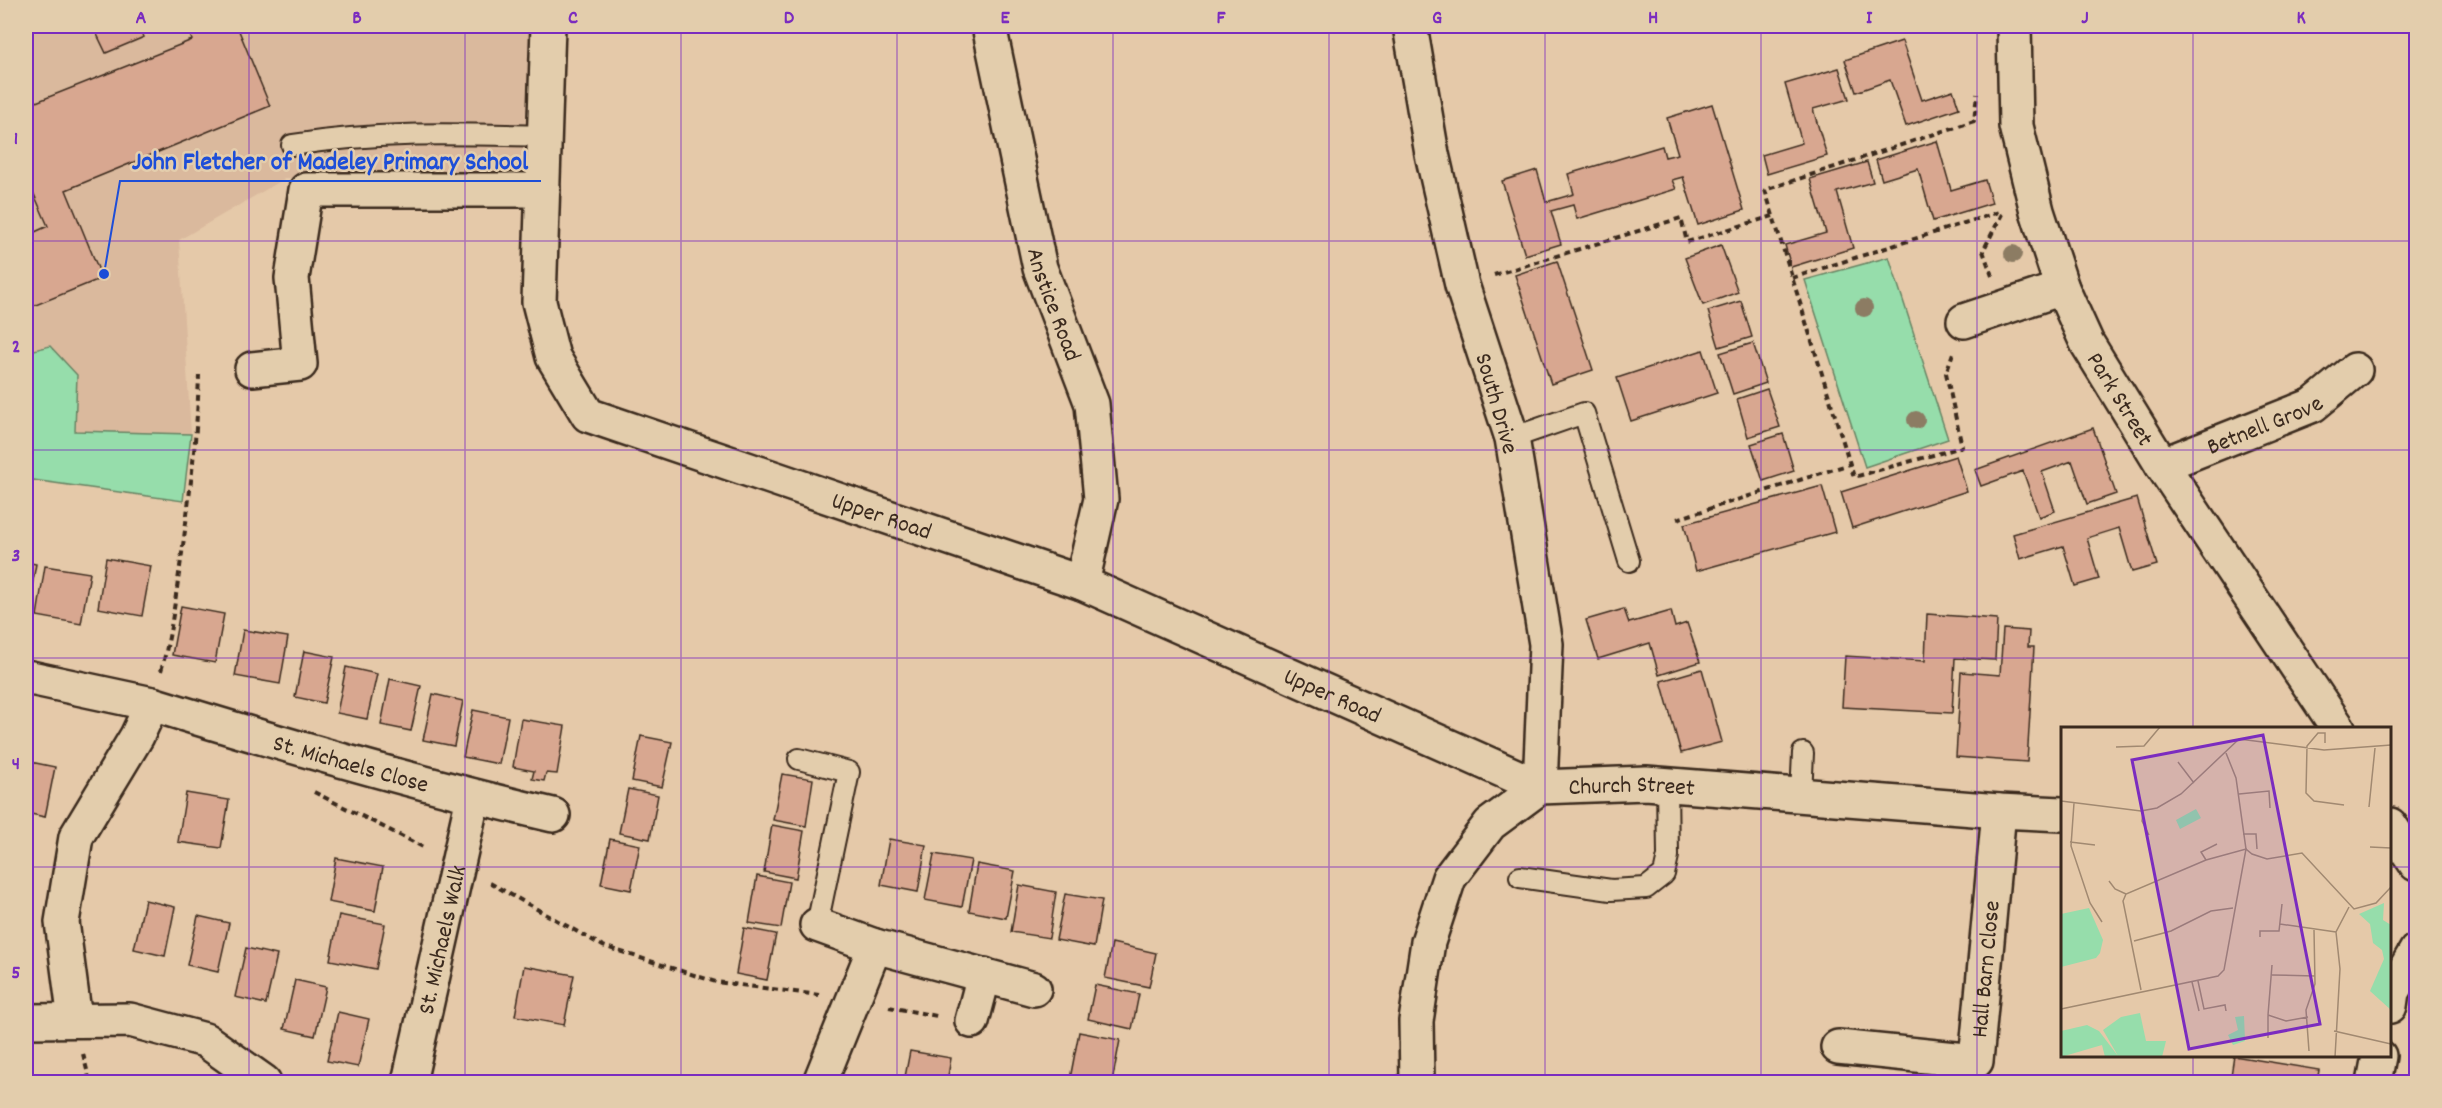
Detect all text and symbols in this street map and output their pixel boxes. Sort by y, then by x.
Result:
text: A [136,5,147,33]
text: B [352,5,362,33]
text: C [568,5,578,33]
text: D [784,5,795,33]
text: E [1000,5,1010,33]
text: F [1217,5,1227,33]
text: G [1432,5,1442,33]
text: H [1648,5,1658,33]
text: I [1866,5,1873,33]
text: J [2081,5,2089,33]
text: K [2296,5,2306,33]
text: 1 [14,126,18,154]
callout: John Fletcher of Madeley Primary School [120,137,541,181]
text: John Fletcher of Madeley Primary School [132,145,529,182]
street label: Anstice Road [1016,245,1088,366]
text: 2 [12,334,20,362]
street label: Park Street [2077,346,2161,454]
street label: South Drive [1465,350,1526,458]
street label: Betnell Grove [2203,389,2332,465]
street label: Upper Road [826,485,935,551]
text: 3 [12,543,20,571]
street label: Upper Road [1277,661,1386,734]
inset map [2061,727,2391,1057]
street label: St. Michaels Close [268,728,432,804]
text: 4 [12,751,20,779]
street label: Church Street [1568,769,1696,807]
street label: St. Michaels Walk [411,862,477,1018]
street label: Hall Barn Close [1964,899,2011,1039]
text: 5 [11,960,21,988]

